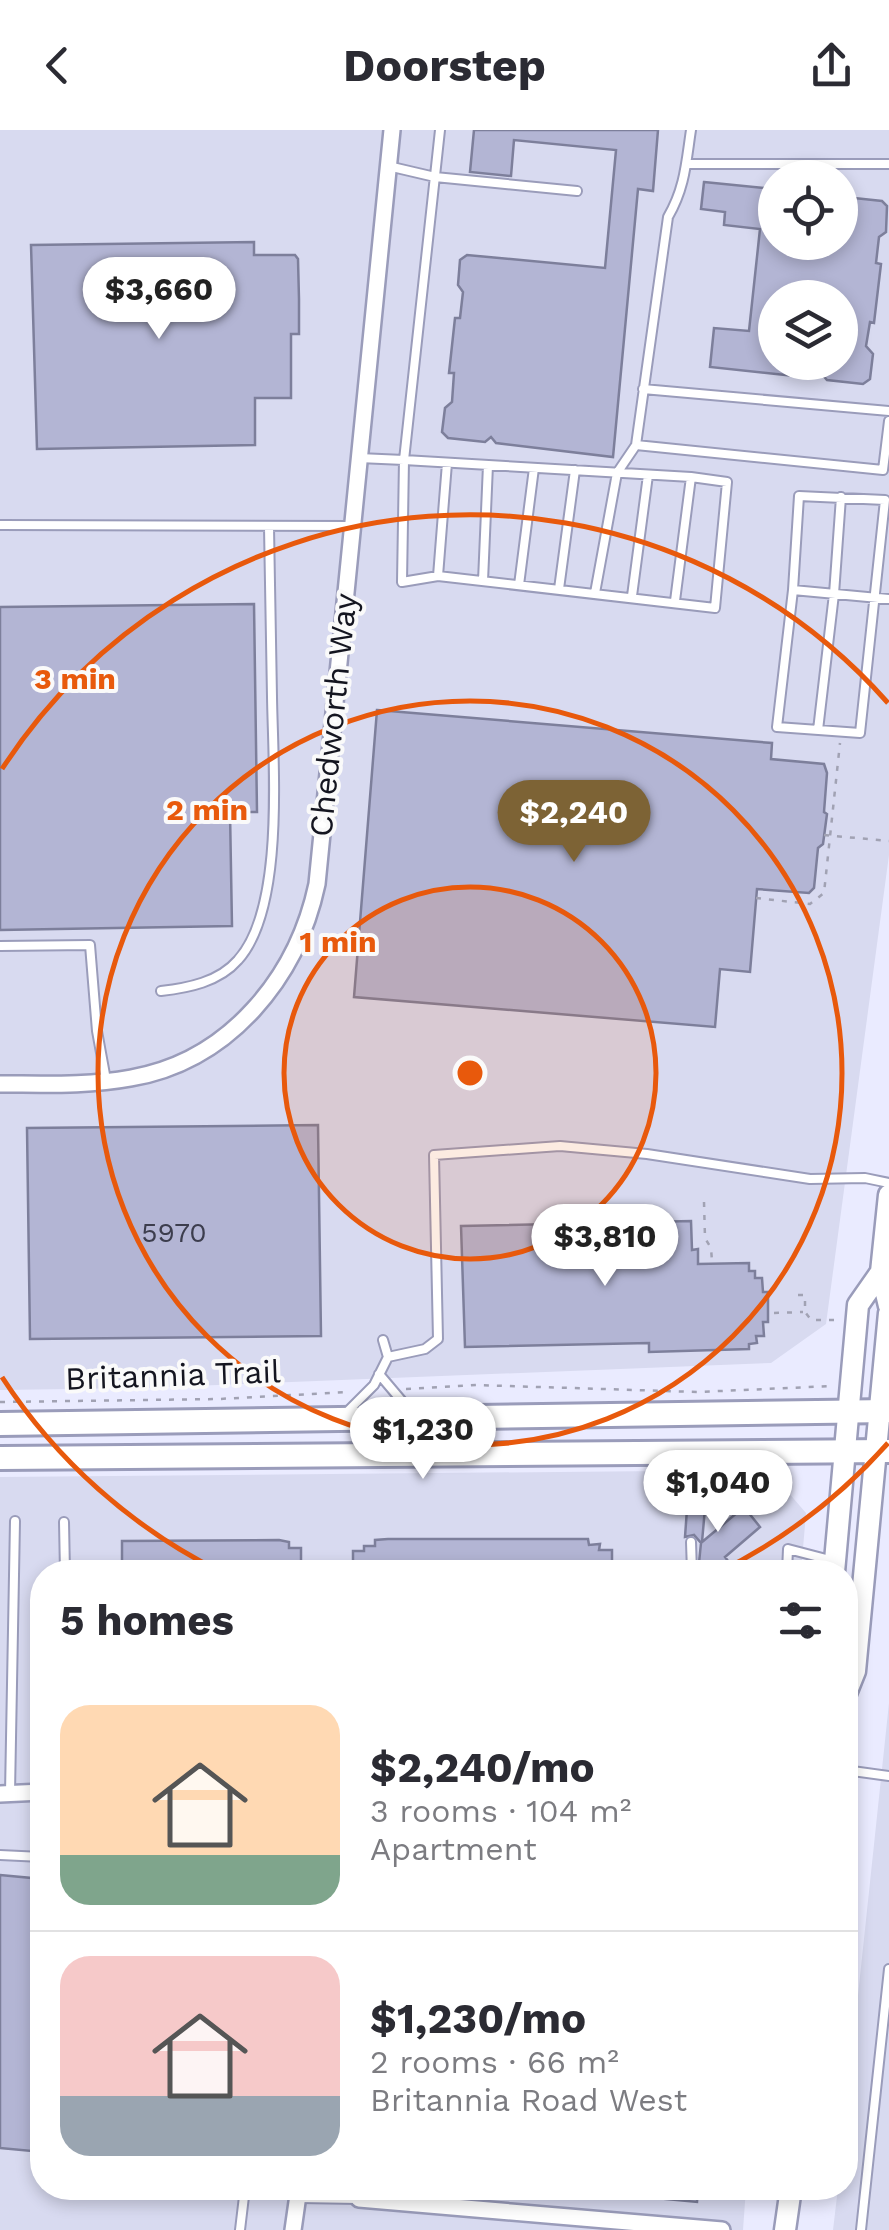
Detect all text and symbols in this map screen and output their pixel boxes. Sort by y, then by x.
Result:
icon: back [30,38,85,93]
icon: share [804,38,859,93]
text: Doorstep [343,39,546,92]
map controls [758,160,858,380]
button: locate [758,160,858,260]
pin: $3,660 [78,257,240,342]
text: $3,660 [105,270,213,308]
button: layers [758,280,858,380]
street label: Chedworth Way [301,591,365,838]
text: 3 min [34,661,116,696]
pin: $2,240 [493,780,655,865]
text: 2 min [166,792,248,827]
text: $2,240 [520,793,628,831]
text: 1 min [299,924,377,959]
centre of rings [452,1055,488,1091]
pin: $3,810 [524,1204,686,1289]
house number: 5970 [141,1216,207,1249]
text: $3,810 [553,1217,657,1255]
street label: Britannia Trail [65,1352,282,1398]
pin: $1,230 [342,1397,504,1482]
text: $1,230 [372,1410,474,1448]
pin: $1,040 [637,1450,799,1535]
text: $1,040 [665,1463,771,1501]
icon: filters [773,1593,828,1648]
text: 5 homes [60,1596,234,1645]
text: $2,240/mo [370,1743,595,1792]
icon: home [140,1745,260,1865]
text: 3 rooms · 104 m² [370,1792,631,1830]
text: Apartment [370,1830,537,1868]
text: $1,230/mo [370,1994,586,2043]
icon: home [140,1996,260,2116]
text: 2 rooms · 66 m² [370,2043,619,2081]
text: Britannia Road West [370,2081,687,2119]

